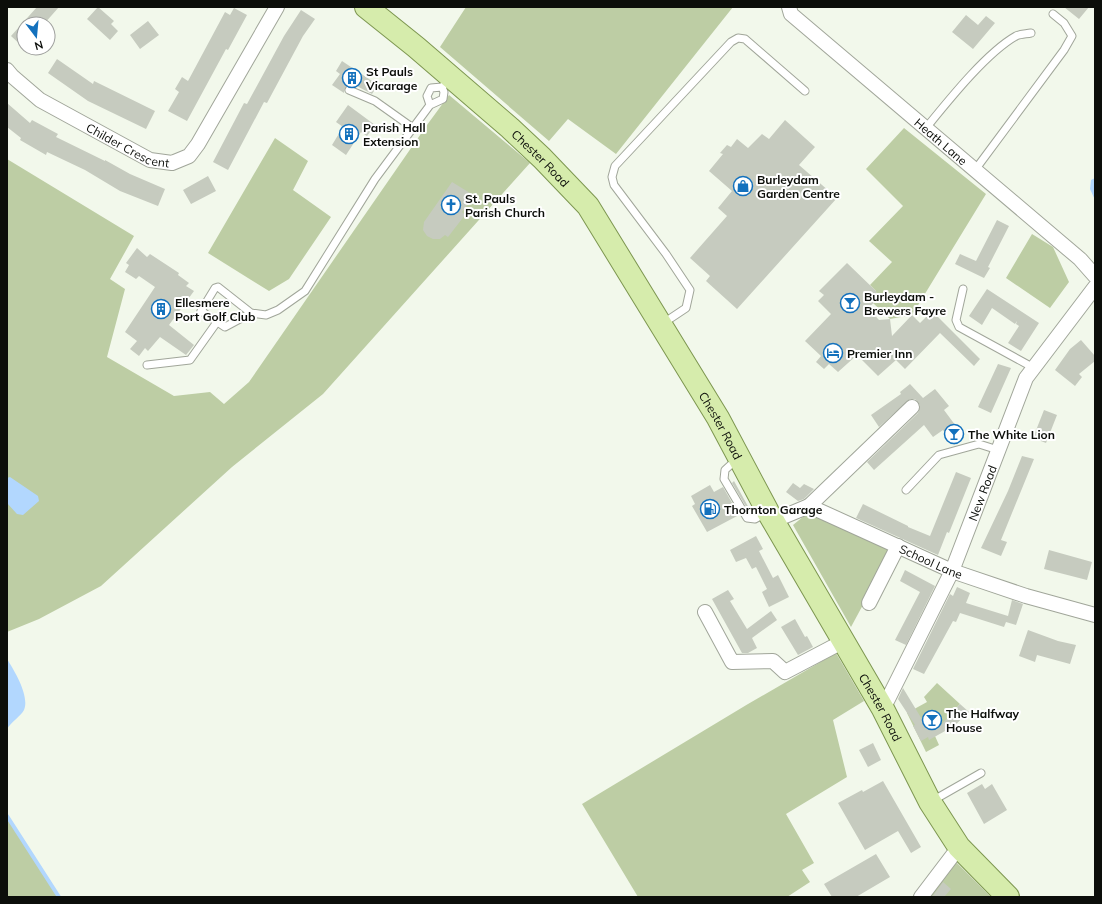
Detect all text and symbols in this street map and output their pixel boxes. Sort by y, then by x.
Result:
north arrow [16,16,56,56]
text: N [33,38,45,53]
place label: St Pauls Vicarage [365,64,418,93]
building icon: St Pauls Vicarage [341,67,363,89]
street label: Heath Lane [912,115,971,168]
street label: Childer Crescent [84,119,170,170]
place label: Parish Hall Extension [363,120,426,149]
building icon: Parish Hall Extension [338,123,360,145]
street label: Chester Road [509,126,573,190]
place label: Burleydam Garden Centre [757,172,840,201]
shop icon: Burleydam Garden Centre [732,175,754,197]
place label: St. Pauls Parish Church [465,191,545,220]
church icon: St. Pauls Parish Church [440,194,462,216]
place label: Burleydam - Brewers Fayre [864,289,947,318]
bar icon: Burleydam - Brewers Fayre [839,292,861,314]
place label: Ellesmere Port Golf Club [175,295,255,324]
building icon: Ellesmere Port Golf Club [150,298,172,320]
hotel icon: Premier Inn [822,342,844,364]
place label: Premier Inn [847,346,912,361]
street label: Chester Road [696,389,746,462]
bar icon: The White Lion [943,423,965,445]
place label: The White Lion [968,427,1055,442]
street label: New Road [965,463,999,523]
fuel station icon: Thornton Garage [699,498,721,520]
place label: Thornton Garage [724,502,823,517]
street label: School Lane [897,541,965,582]
street label: Chester Road [856,670,905,744]
place label: The Halfway House [946,706,1020,735]
bar icon: The Halfway House [921,709,943,731]

